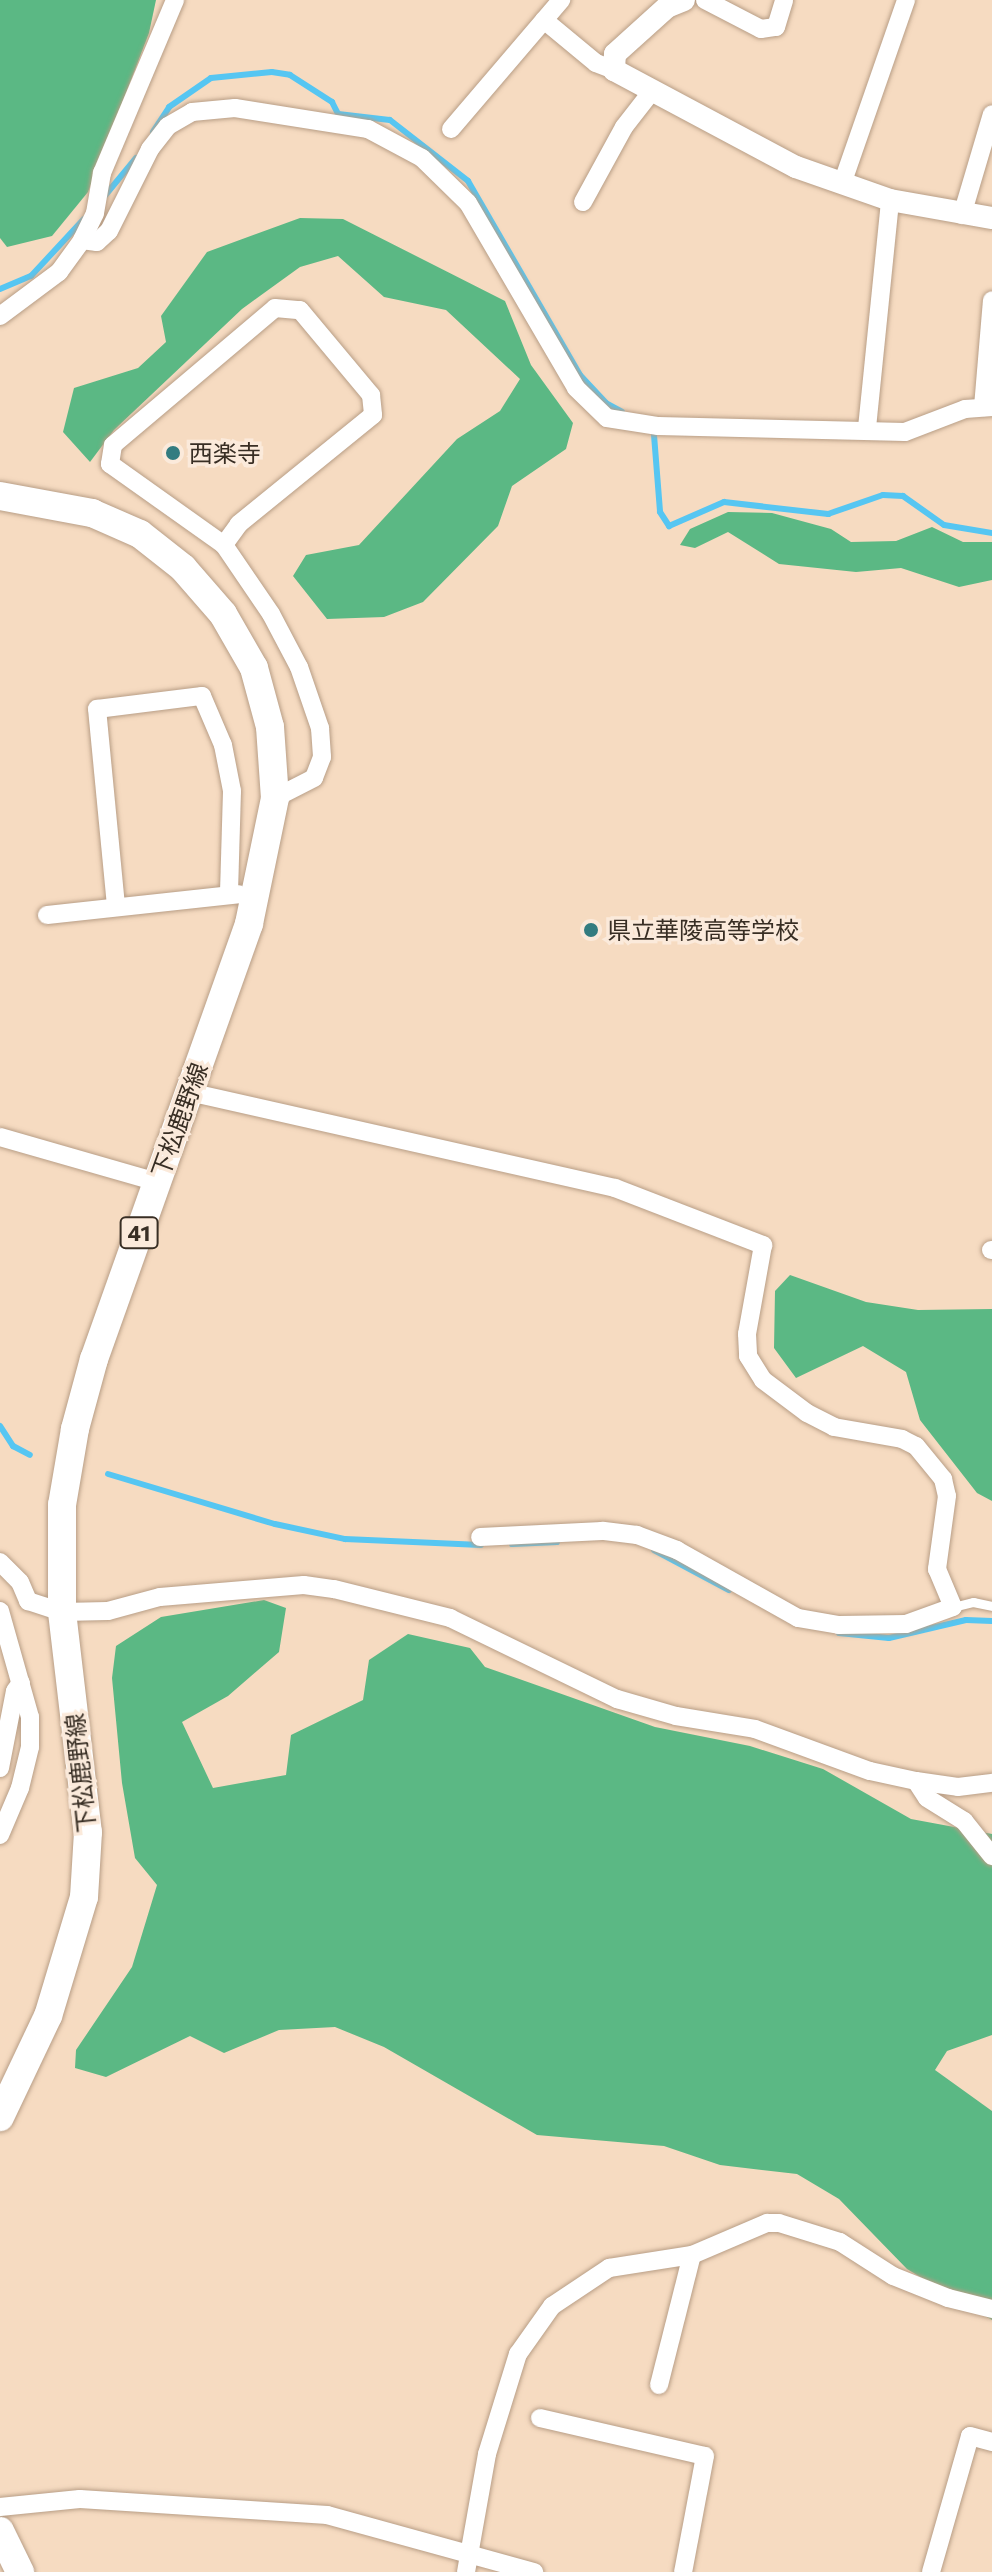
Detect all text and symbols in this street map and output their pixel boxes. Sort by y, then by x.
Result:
place label: 西楽寺 [189,439,261,467]
marker: 西楽寺 [164,444,182,462]
place label: 県立華陵高等学校 [607,916,799,944]
marker: 県立華陵高等学校 [582,921,600,939]
street label: 下松鹿野線 [145,1059,213,1181]
road number: 41 [119,1215,159,1251]
street label: 下松鹿野線 [59,1712,101,1834]

